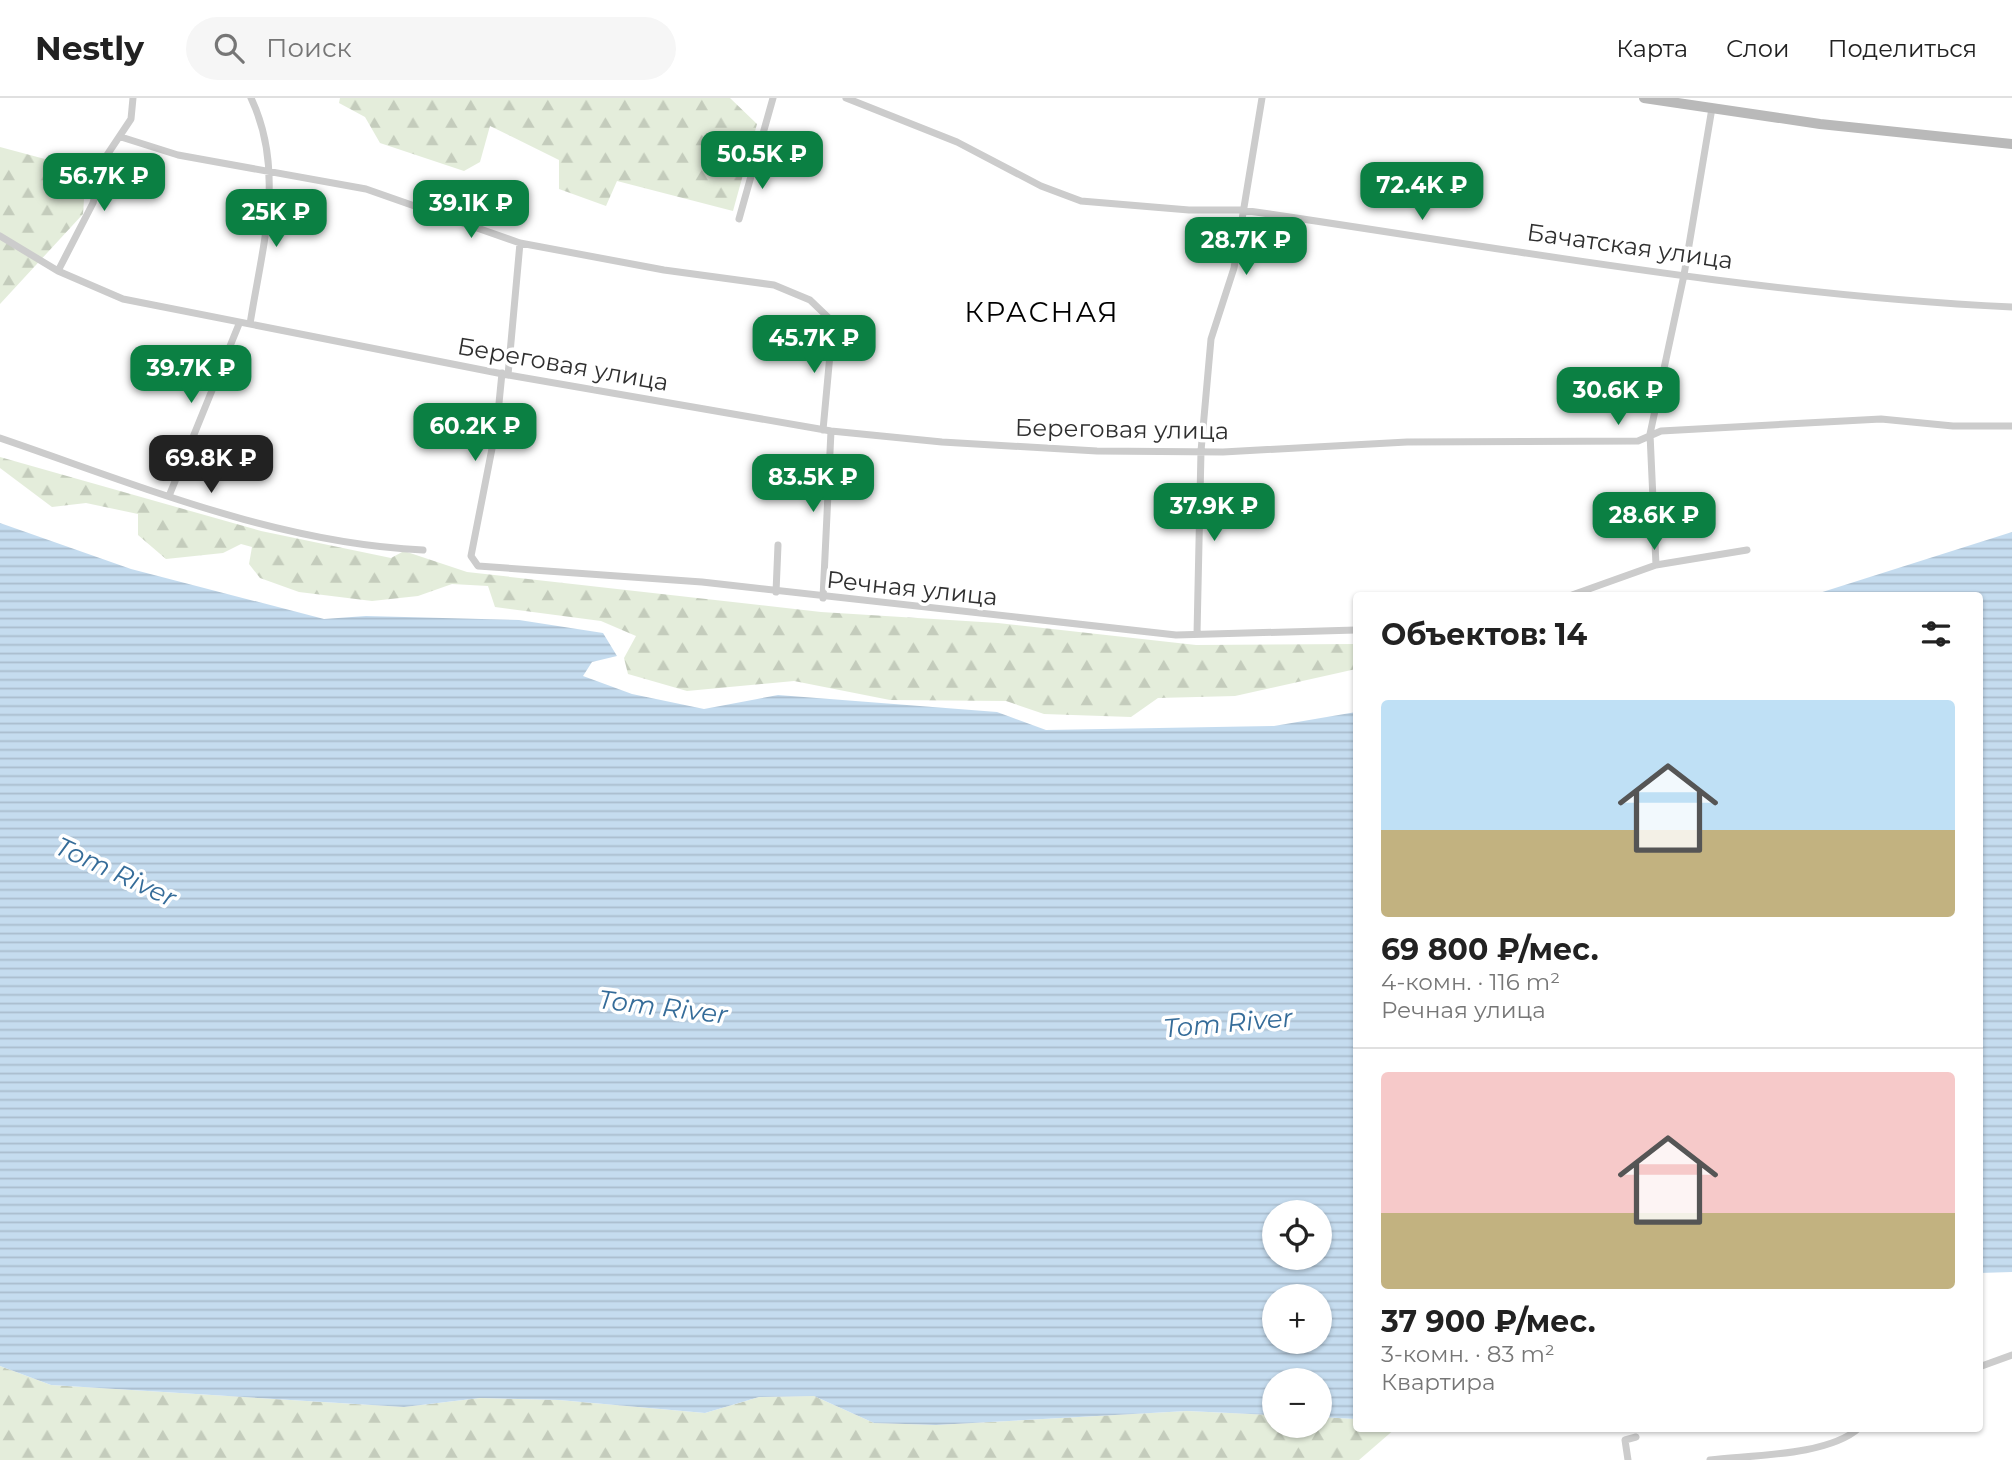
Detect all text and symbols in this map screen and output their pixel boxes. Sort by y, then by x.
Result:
search box [186,17,676,80]
text: Nestly [35,28,144,68]
icon: search [210,29,248,67]
text: Поиск [266,32,352,64]
text: Карта [1616,34,1688,63]
text: Слои [1726,34,1790,63]
text: Поделиться [1828,34,1977,63]
pin: 50.5K ₽ [697,132,827,191]
text: 50.5K ₽ [717,140,807,168]
pin: 56.7K ₽ [39,153,169,213]
text: 56.7K ₽ [59,162,149,190]
pin: 72.4K ₽ [1357,162,1487,222]
text: 72.4K ₽ [1376,171,1468,199]
pin: 39.1K ₽ [406,180,536,240]
text: 39.1K ₽ [429,189,513,217]
pin: 25K ₽ [227,190,325,249]
text: 25K ₽ [242,198,310,226]
street label: Бачатская улица [1525,217,1735,275]
pin: 28.7K ₽ [1181,218,1311,277]
text: 28.7K ₽ [1201,226,1291,254]
district label: КРАСНАЯ [964,295,1120,329]
pin: 45.7K ₽ [749,316,879,375]
text: 45.7K ₽ [769,324,859,352]
street label: Береговая улица [455,331,671,397]
pin: 39.7K ₽ [126,345,256,405]
text: 39.7K ₽ [146,354,236,382]
pin: 30.6K ₽ [1553,368,1683,427]
text: 30.6K ₽ [1573,376,1663,404]
pin: 60.2K ₽ [410,404,540,463]
text: 60.2K ₽ [429,412,521,440]
street label: Береговая улица [1015,413,1229,445]
pin: 69.8K ₽ [146,436,276,495]
text: 69.8K ₽ [165,444,257,472]
pin: 83.5K ₽ [748,454,878,514]
text: 83.5K ₽ [768,463,858,491]
pin: 37.9K ₽ [1149,484,1279,543]
text: 37.9K ₽ [1170,492,1258,520]
pin: 28.6K ₽ [1589,492,1719,552]
text: 28.6K ₽ [1609,501,1699,529]
street label: Речная улица [825,565,999,611]
icon: filters [1917,615,1955,653]
text: Объектов: 14 [1381,616,1587,653]
icon: home [1605,745,1731,871]
water label: Tom River [50,830,182,914]
text: 69 800 ₽/мес. [1381,931,1599,968]
text: 4-комн. · 116 m² [1381,968,1560,996]
water label: Tom River [597,983,730,1031]
text: Речная улица [1381,996,1546,1024]
water label: Tom River [1162,1001,1295,1045]
icon: home [1605,1117,1731,1243]
map controls [1262,1200,1332,1438]
button: locate [1262,1200,1332,1270]
button: + [1262,1284,1332,1354]
text: 37 900 ₽/мес. [1381,1303,1596,1340]
text: 3-комн. · 83 m² [1381,1340,1555,1368]
button: − [1262,1368,1332,1438]
text: Квартира [1381,1368,1495,1396]

